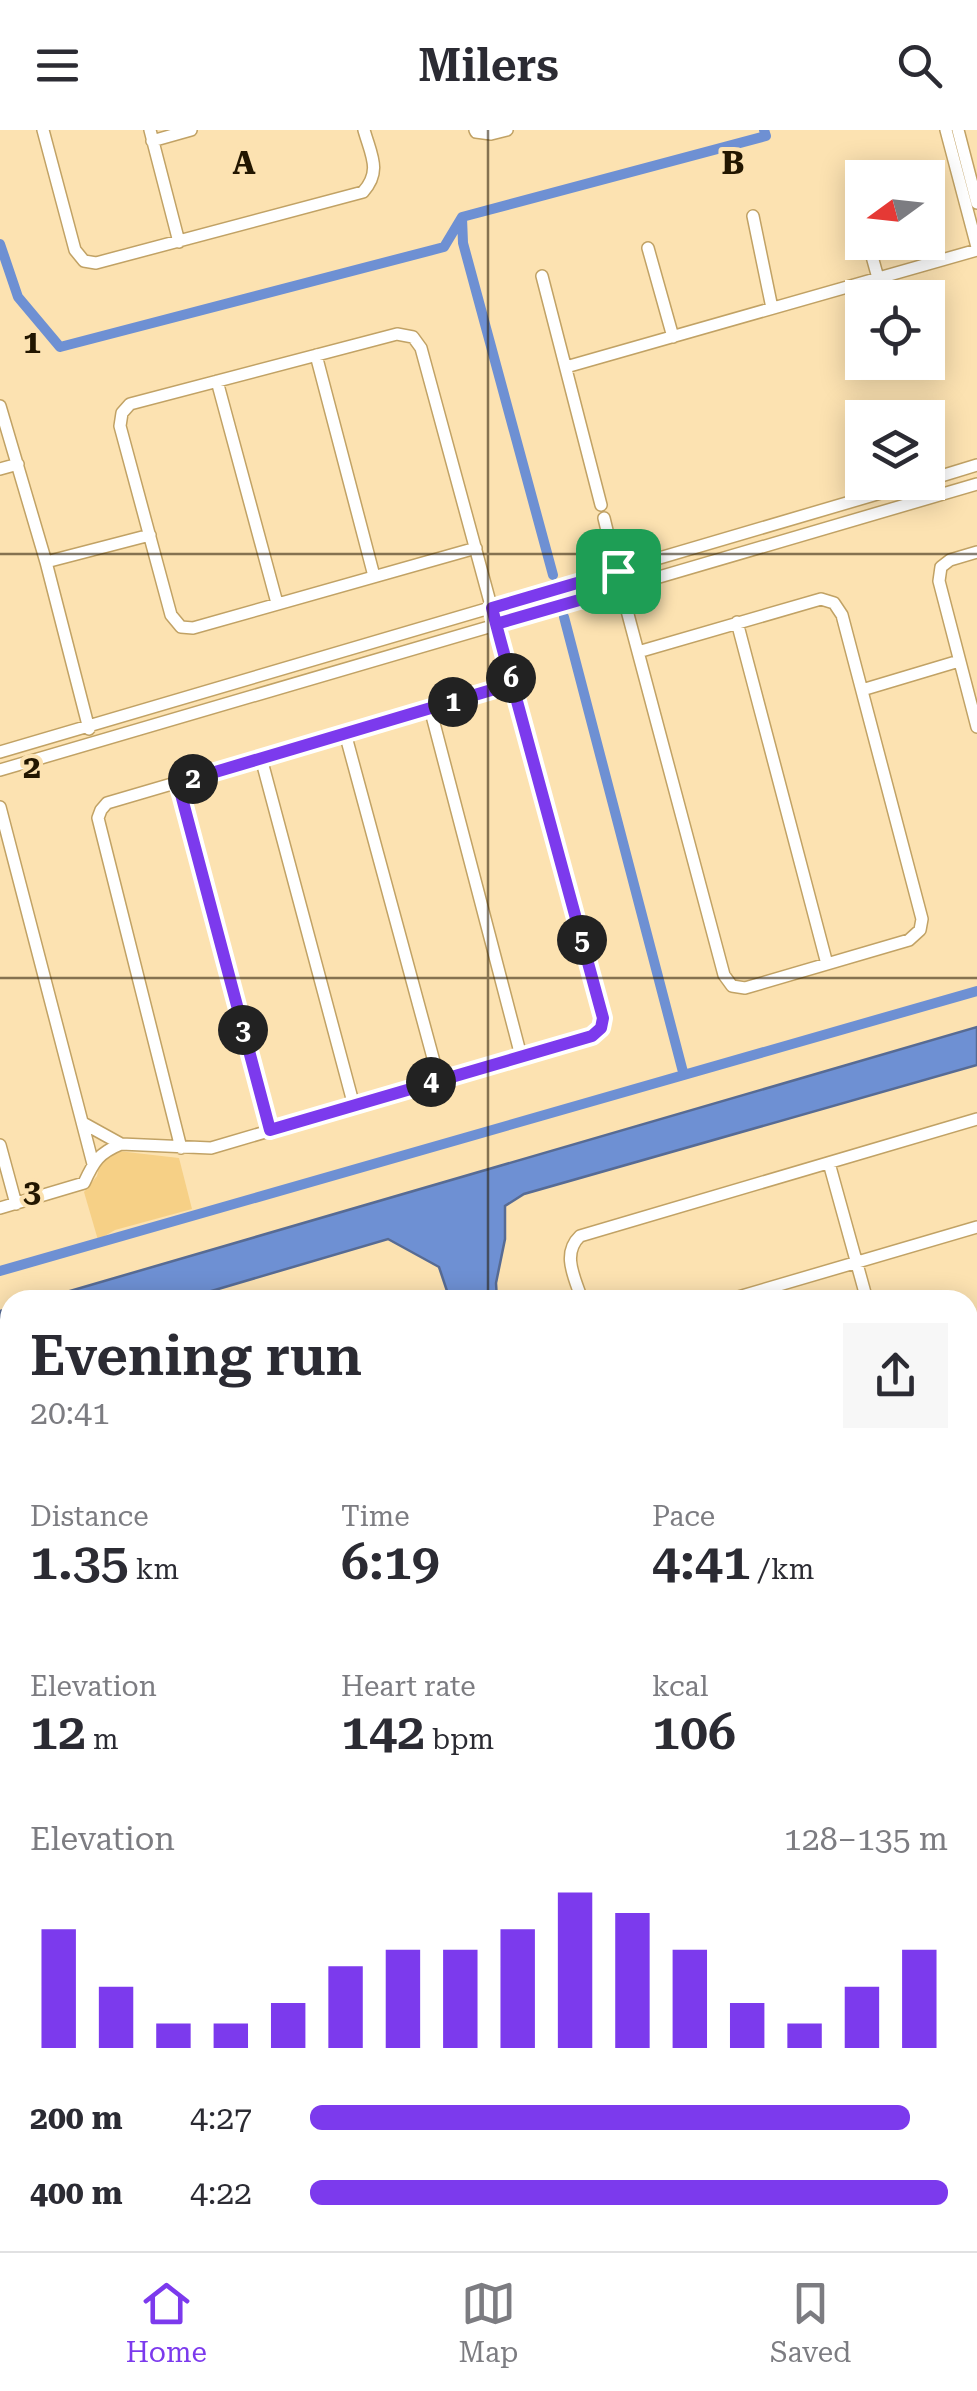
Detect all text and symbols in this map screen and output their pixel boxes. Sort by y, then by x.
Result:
icon: menu [30,38,85,93]
icon: search [892,38,947,93]
text: Milers [418,39,559,92]
text: A [232,144,256,182]
text: B [721,144,745,182]
north arrow [845,160,945,260]
map controls [845,160,945,500]
button: locate [845,280,945,380]
text: 1 [23,323,41,361]
button: layers [845,400,945,500]
pin [576,529,661,614]
icon: arrive [591,544,646,599]
pin: 6 [486,653,536,703]
text: 6 [503,661,519,694]
pin: 1 [428,677,478,727]
text: 1 [445,685,461,718]
text: 2 [23,748,41,786]
pin: 2 [168,754,218,804]
text: 2 [185,762,201,795]
pin: 5 [557,915,607,965]
text: 5 [574,923,590,956]
pin: 3 [218,1005,268,1055]
text: 3 [235,1013,251,1046]
pin: 4 [406,1057,456,1107]
text: 4 [423,1065,439,1098]
text: 3 [23,1172,41,1210]
button: share [843,1323,948,1428]
text: Evening run [30,1324,362,1388]
text: 20:41 [30,1394,110,1432]
text: Distance [30,1500,149,1533]
text: Time [341,1500,410,1533]
text: Pace [652,1500,715,1533]
text: 1.35 [30,1533,129,1591]
text: 6:19 [341,1533,440,1591]
text: 4:41 [652,1533,751,1591]
text: km [129,1553,179,1586]
text: /km [751,1553,814,1586]
text: Elevation [30,1670,157,1703]
text: Heart rate [341,1670,476,1703]
text: kcal [652,1670,708,1703]
text: 12 [30,1703,86,1761]
text: 142 [341,1703,425,1761]
text: 106 [652,1703,736,1761]
text: m [86,1723,119,1756]
text: bpm [425,1723,494,1756]
text: Elevation [30,1820,175,1858]
text: 128–135 m [784,1820,948,1858]
text: 200 m [30,2099,123,2137]
text: 4:27 [190,2099,252,2137]
text: 400 m [30,2174,123,2212]
text: 4:22 [190,2174,252,2212]
tab: Home [126,2276,207,2369]
tab: Map [459,2276,518,2369]
tab: Saved [770,2276,851,2369]

